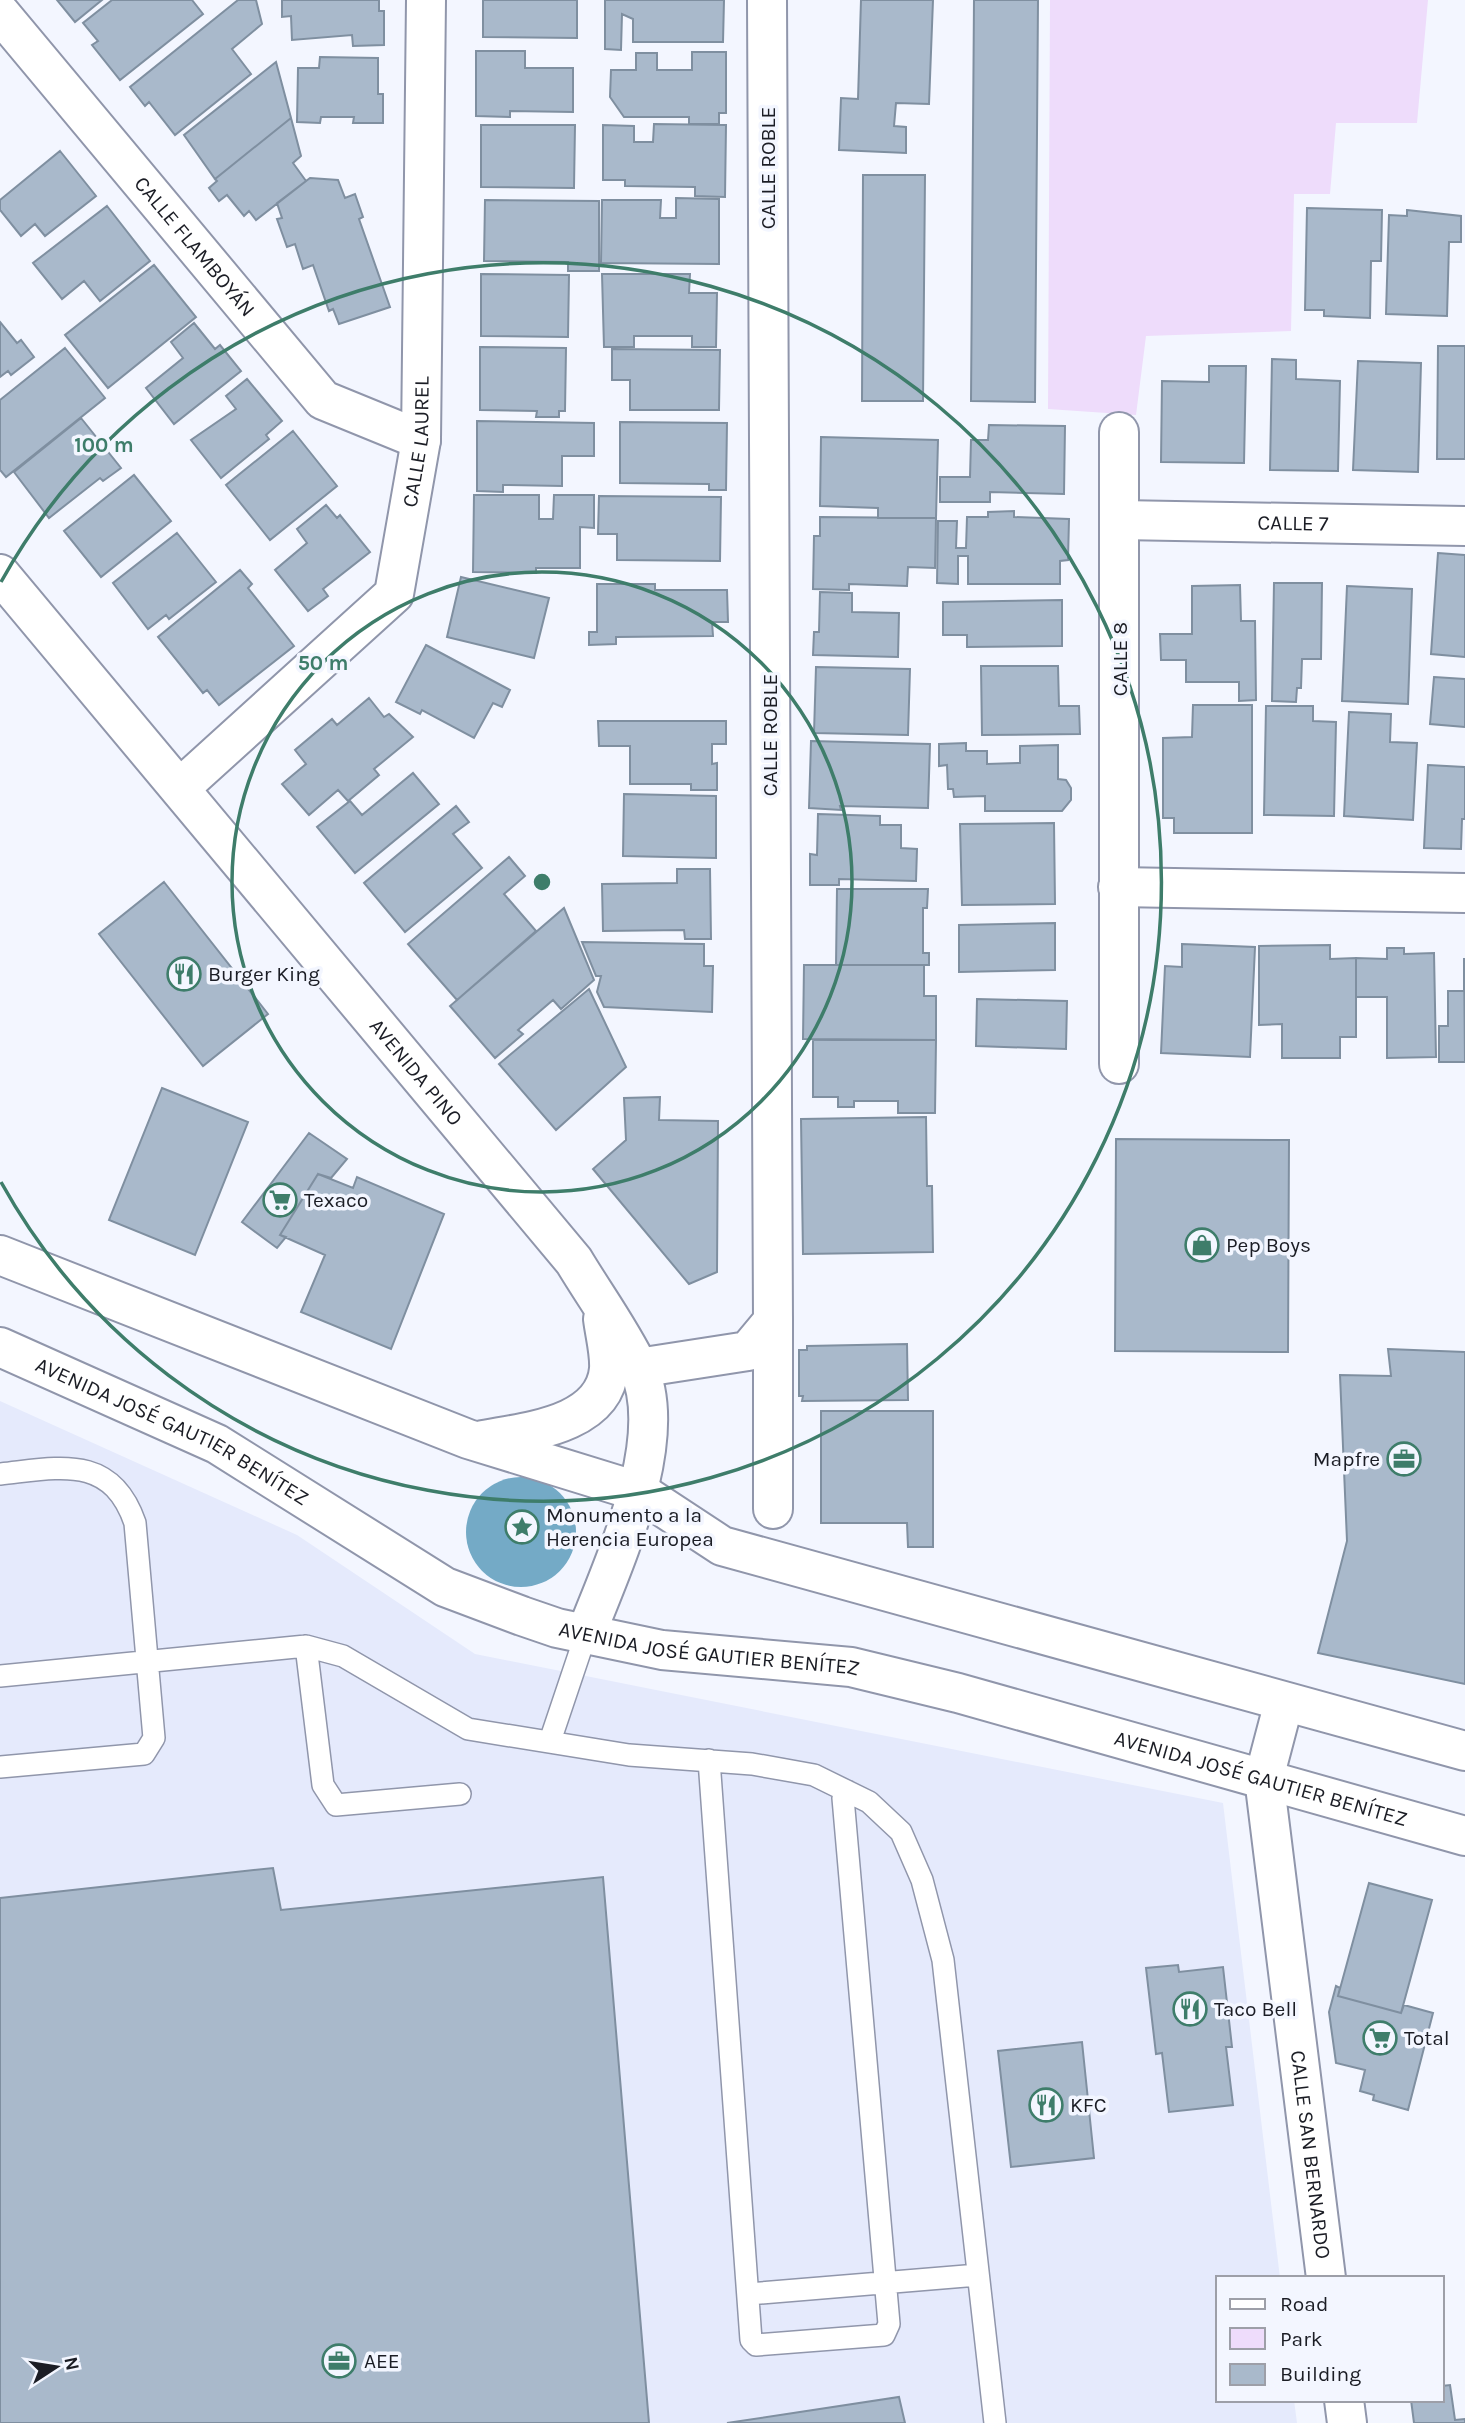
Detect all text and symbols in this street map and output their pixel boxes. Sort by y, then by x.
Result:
street label: CALLE ROBLE [756,107,780,229]
street label: CALLE FLAMBOYÁN [130,172,260,321]
street label: CALLE LAUREL [397,376,434,509]
text: 100 m [74,433,134,457]
street label: CALLE 7 [1257,510,1329,536]
street label: CALLE 8 [1108,622,1132,696]
text: 50 m [298,651,348,675]
street label: CALLE ROBLE [758,674,782,796]
centre of rings [530,870,554,894]
restaurant icon: Burger King [165,955,203,993]
place label: Burger King [208,962,320,986]
street label: AVENIDA PINO [365,1014,468,1130]
supermarket icon: Texaco [261,1181,299,1219]
place label: Texaco [304,1188,368,1212]
shop icon: Pep Boys [1183,1226,1221,1264]
place label: Pep Boys [1226,1233,1311,1257]
street label: AVENIDA JOSÉ GAUTIER BENÍTEZ [32,1353,313,1510]
office icon: Mapfre [1385,1440,1423,1478]
place label: Mapfre [1313,1447,1380,1471]
place label: Monumento a la Herencia Europea [546,1503,714,1551]
place icon: Monumento a la Herencia Europea [503,1508,541,1546]
street label: AVENIDA JOSÉ GAUTIER BENÍTEZ [557,1617,862,1681]
street label: AVENIDA JOSÉ GAUTIER BENÍTEZ [1112,1726,1410,1831]
restaurant icon: Taco Bell [1171,1990,1209,2028]
place label: Taco Bell [1214,1997,1297,2021]
supermarket icon: Total [1361,2019,1399,2057]
place label: Total [1404,2026,1450,2050]
street label: CALLE SAN BERNARDO [1286,2049,1336,2260]
restaurant icon: KFC [1027,2086,1065,2124]
place label: KFC [1070,2093,1107,2117]
legend [1216,2276,1444,2402]
text: Road [1280,2292,1328,2316]
text: Park [1280,2327,1323,2351]
north arrow [21,2332,91,2402]
office icon: AEE [320,2342,358,2380]
place label: AEE [364,2349,400,2373]
text: N [59,2355,84,2373]
text: Building [1280,2362,1361,2386]

